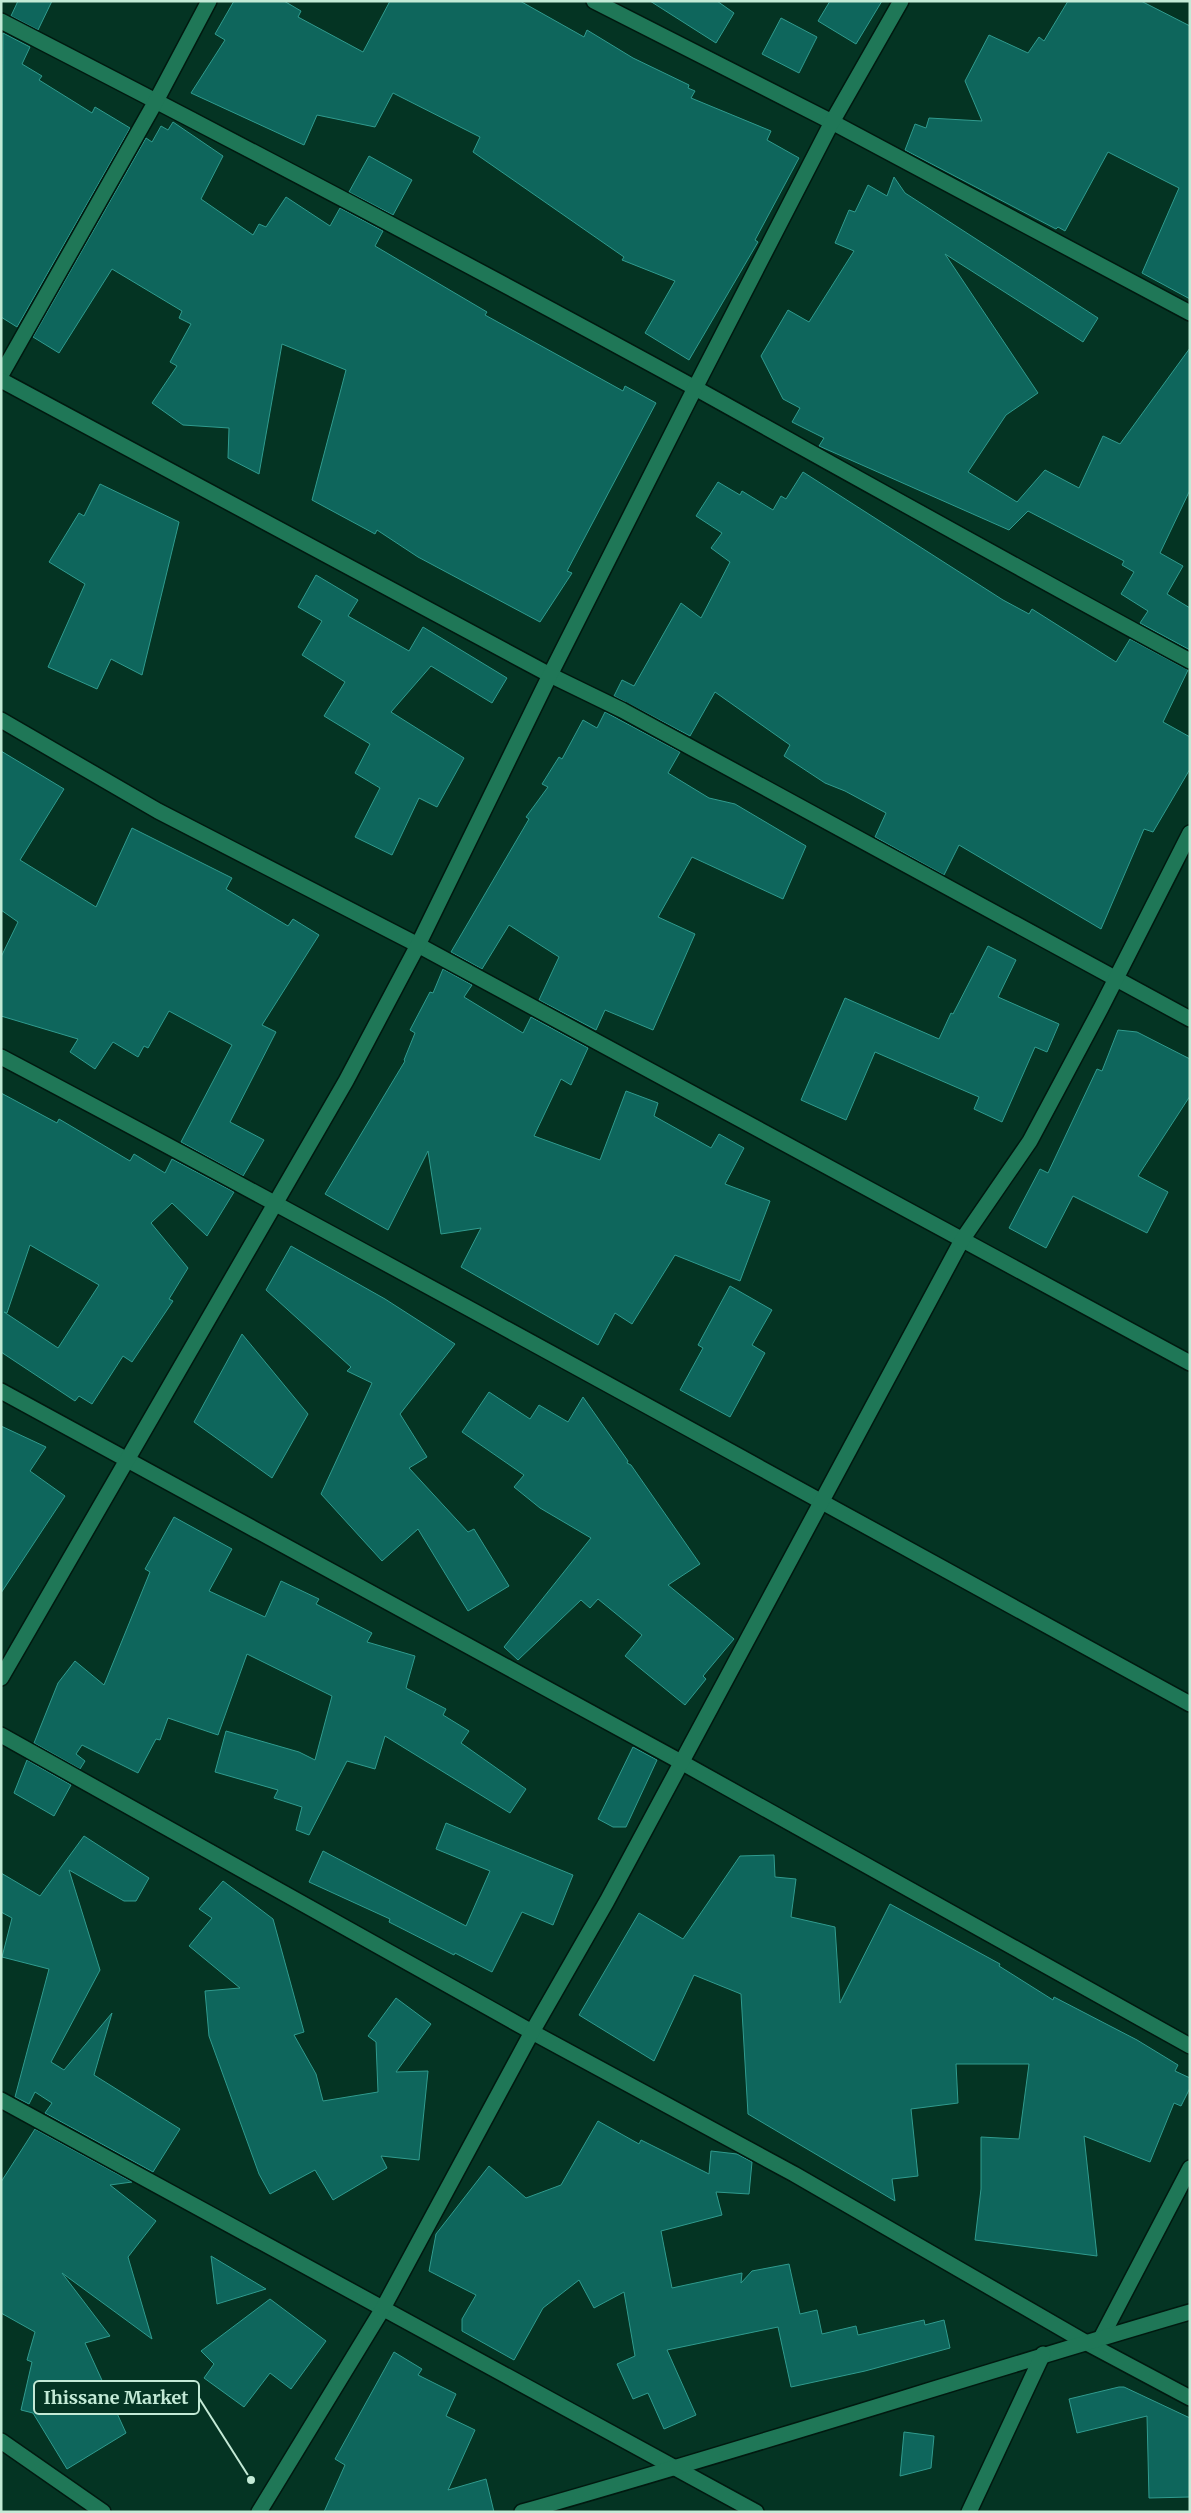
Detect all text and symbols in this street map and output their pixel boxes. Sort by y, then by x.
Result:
callout: Ihissane Market [34,2381,199,2414]
text: Ihissane Market [44,2386,189,2409]

